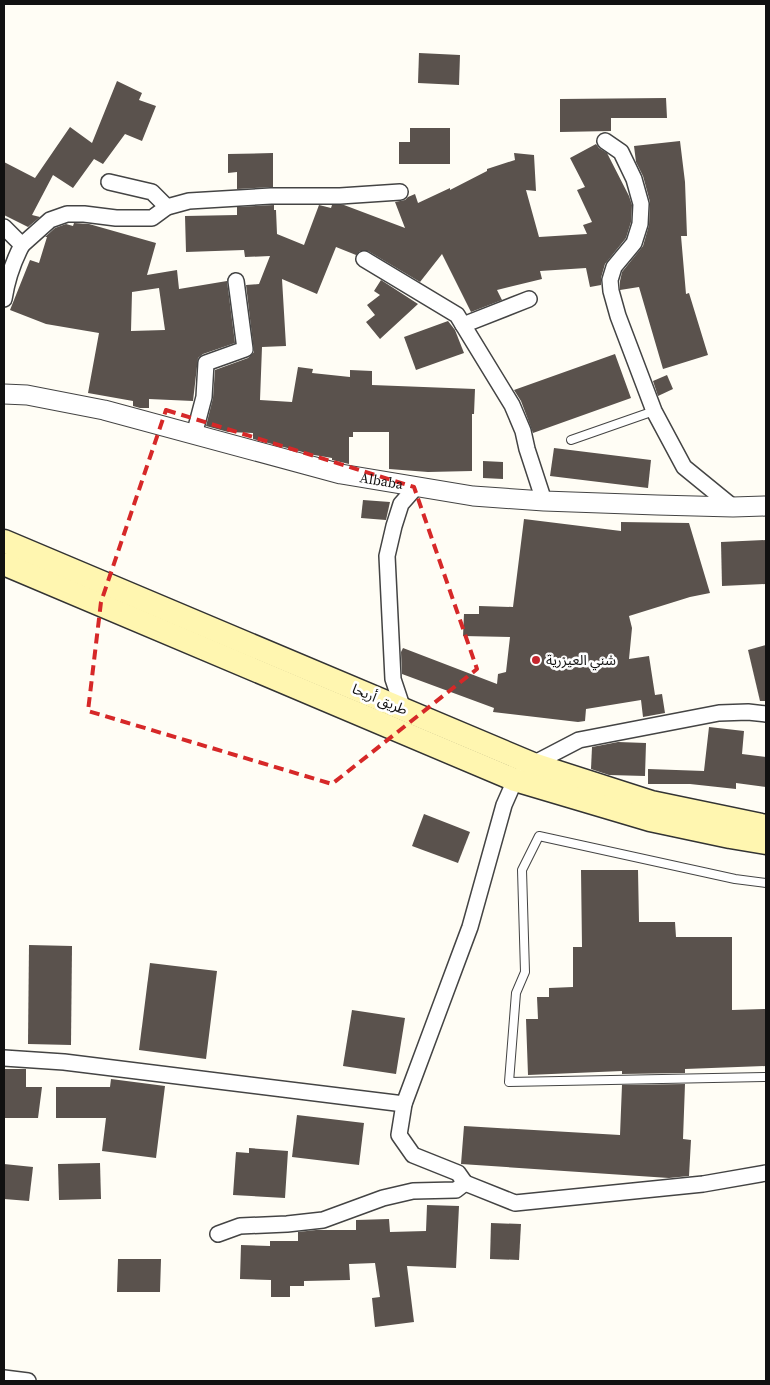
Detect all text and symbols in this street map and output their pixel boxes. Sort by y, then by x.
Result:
street label: Albaba [358,467,406,494]
place label: شني العيزرية [546,650,616,671]
marker: شني العيزرية [530,654,542,666]
street label: طريق أريحا [349,678,411,720]

